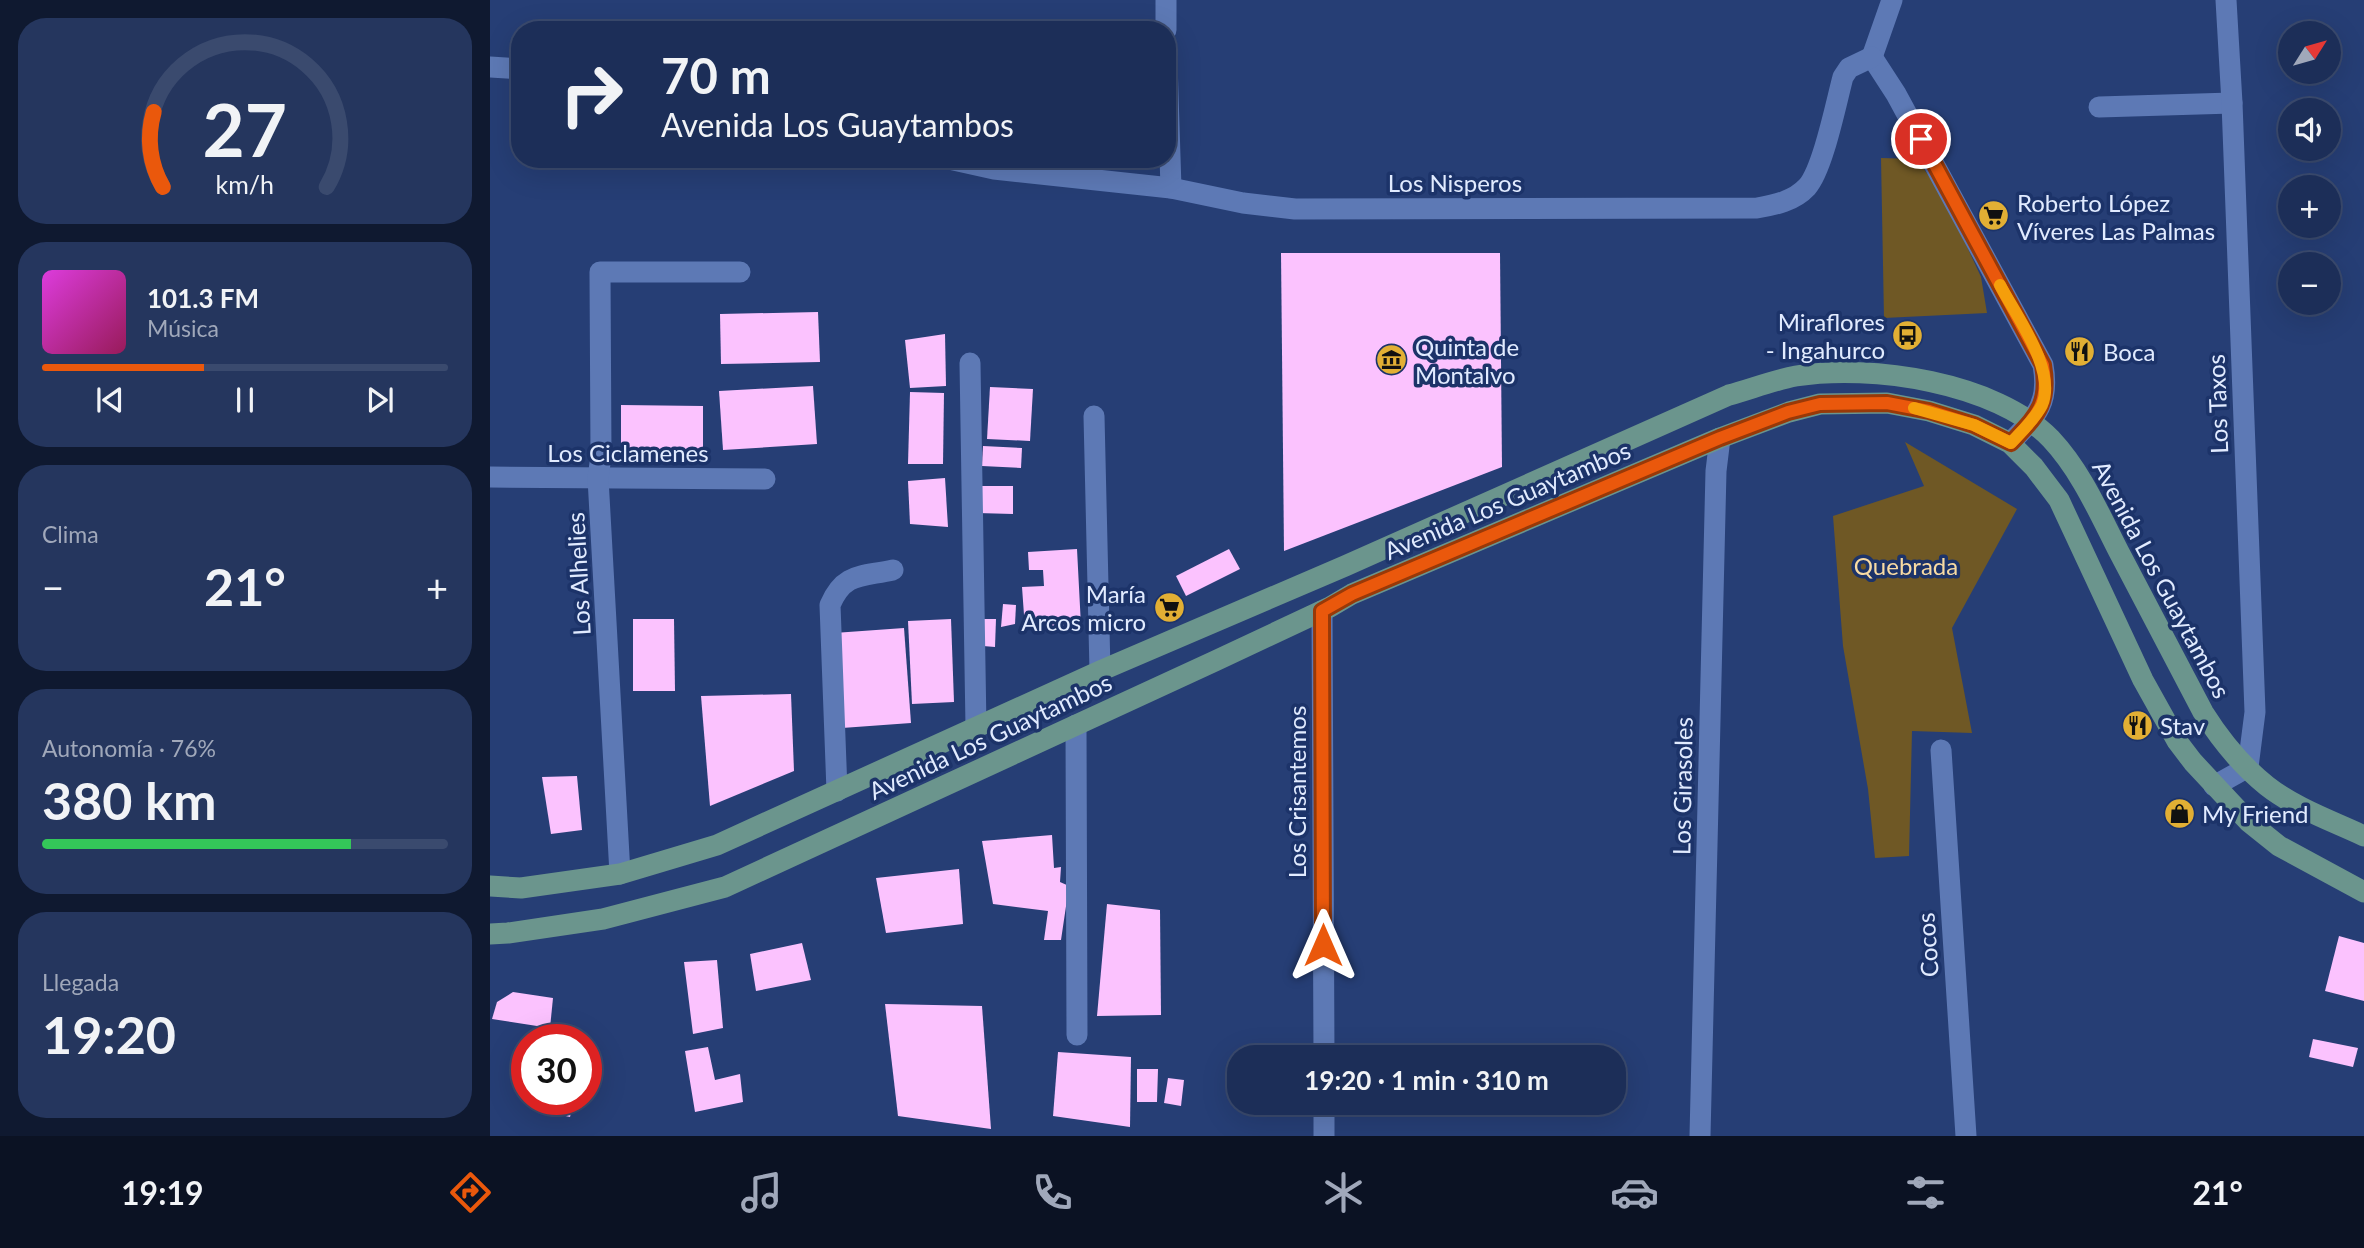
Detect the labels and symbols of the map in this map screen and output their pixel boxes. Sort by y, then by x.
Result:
north arrow [2278,21,2342,84]
pin [1891,109,1951,169]
street label: Los Nisperos [1388,168,1522,197]
place label: Roberto López Víveres Las Palmas [2017,188,2215,245]
supermarket icon: Roberto López Víveres Las Palmas [1977,199,2011,233]
place label: Miraflores - Ingahurco [1766,307,1885,364]
bus stop icon: Miraflores - Ingahurco [1891,318,1925,352]
place label: Quinta de Montalvo [1415,332,1519,389]
restaurant icon: Boca [2063,334,2097,368]
place label: Boca [2103,337,2155,366]
museum icon: Quinta de Montalvo [1375,343,1409,377]
street label: Los Taxos [2201,354,2233,454]
street label: Avenida Los Guaytambos [1380,435,1634,565]
street label: Los Ciclamenes [547,438,709,467]
street label: Avenida Los Guaytambos [2087,455,2237,703]
street label: Los Alhelies [560,512,596,636]
park label: Quebrada [1854,551,1958,580]
place label: María Arcos micro [1021,579,1146,636]
supermarket icon: María Arcos micro [1152,590,1186,624]
street label: Avenida Los Guaytambos [864,667,1116,805]
street label: Los Crisantemos [1282,706,1311,878]
restaurant icon: Stav [2120,708,2154,742]
place label: Stav [2160,711,2206,740]
street label: Los Girasoles [1666,717,1698,855]
shop icon: My Friend [2162,796,2196,830]
place label: My Friend [2202,799,2308,828]
position arrow [1286,908,1360,982]
street label: Cocos [1910,912,1944,978]
speed limit sign: 30 [511,1024,602,1115]

